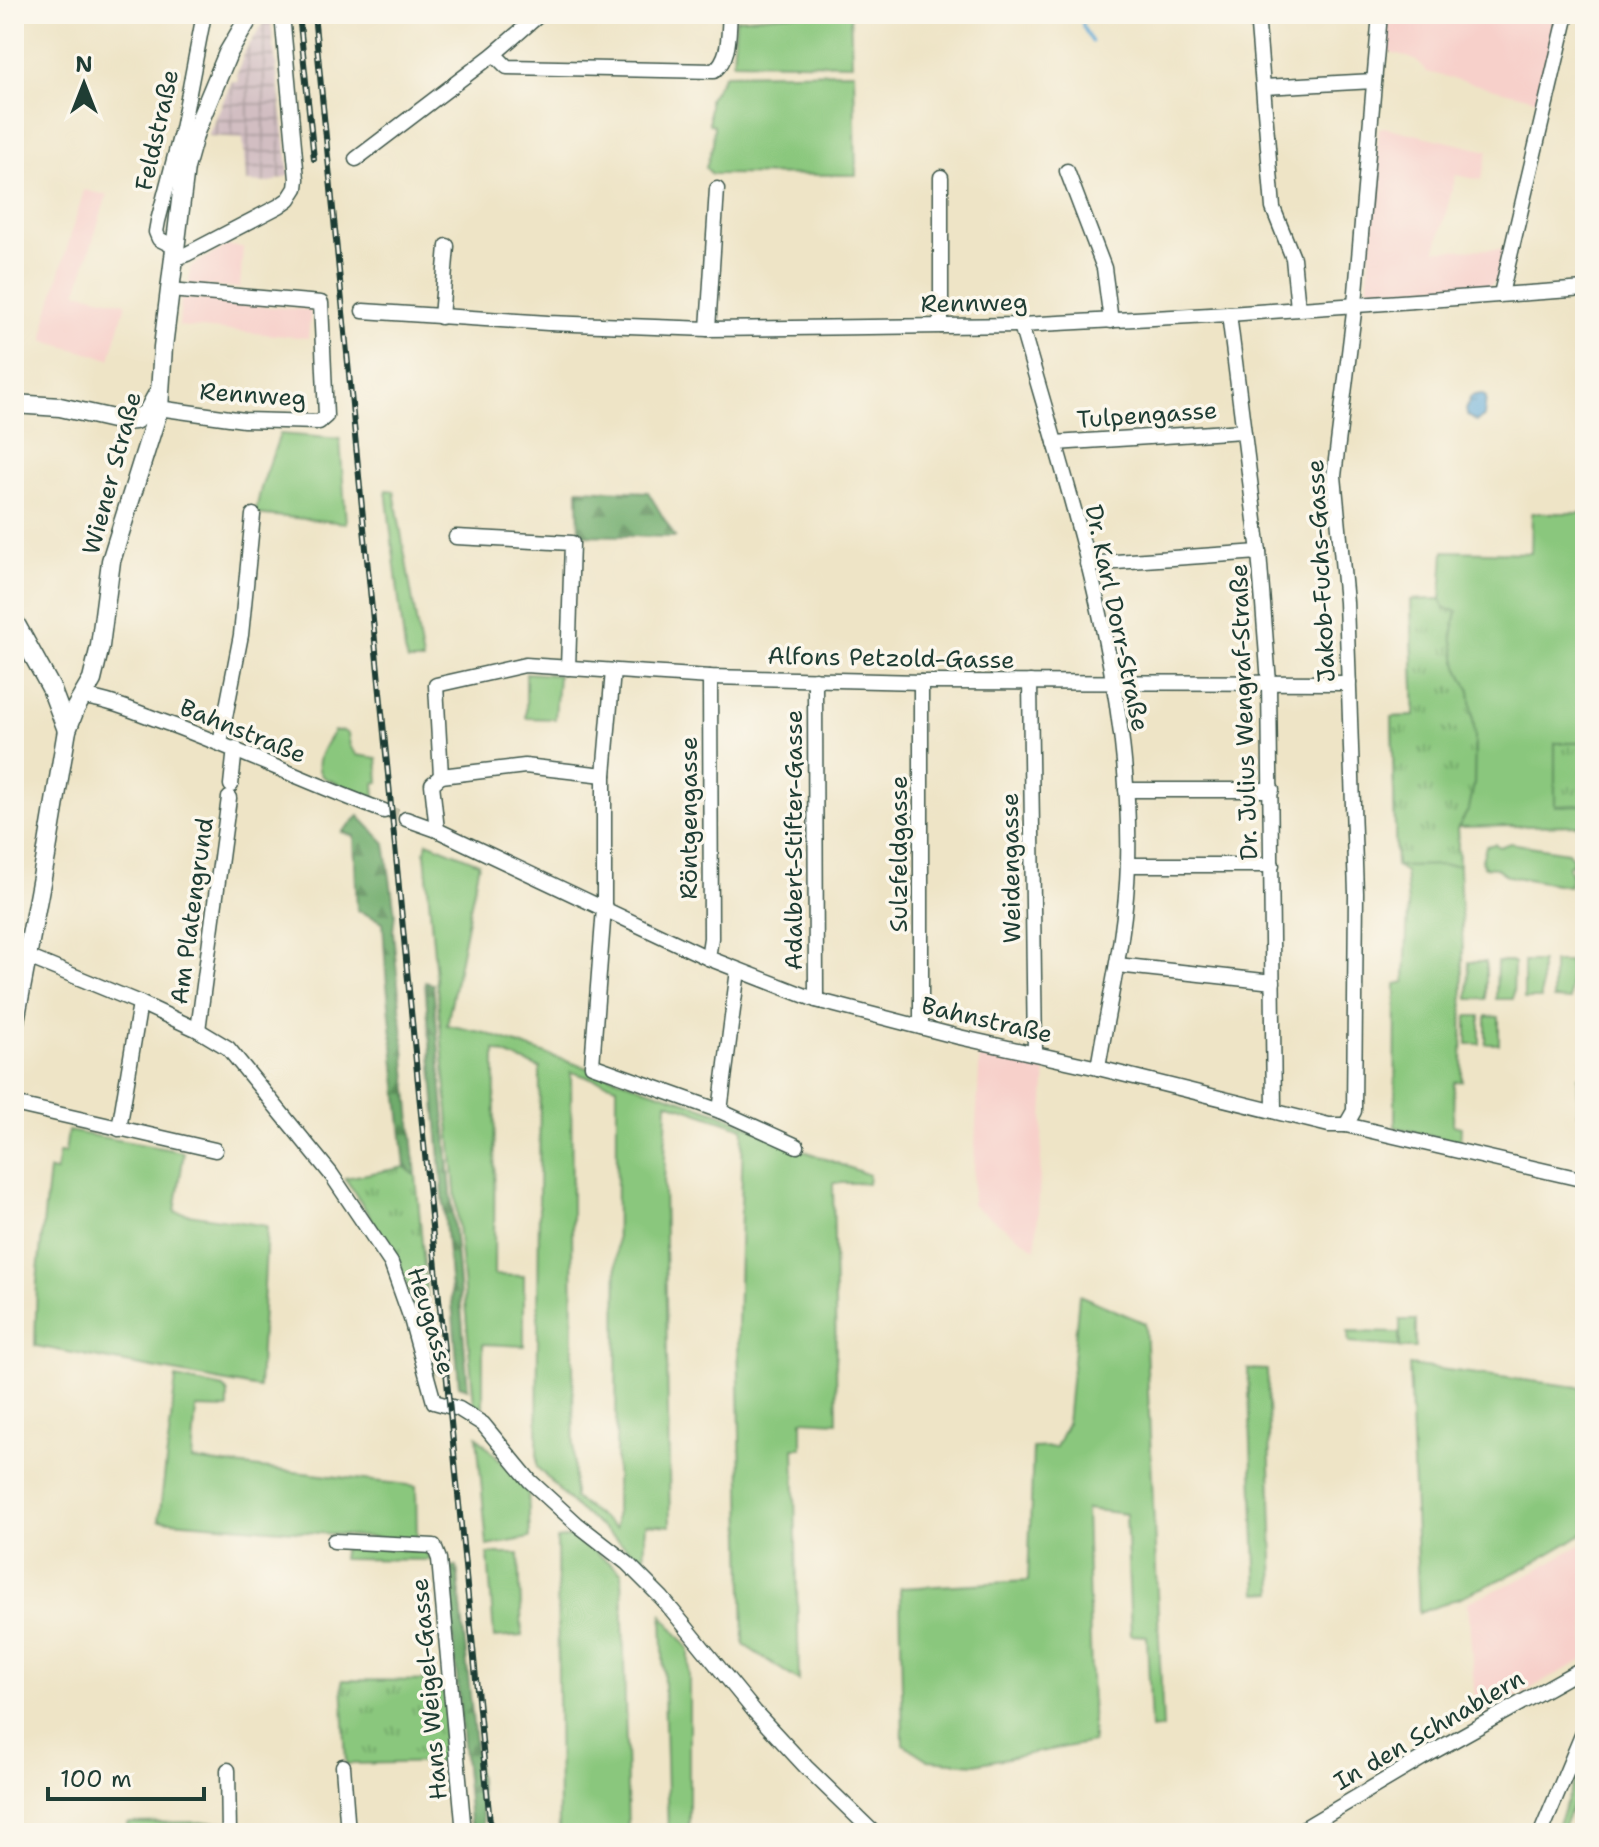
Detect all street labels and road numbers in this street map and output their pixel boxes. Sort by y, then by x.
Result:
street label: Feldstraße [128,66,186,194]
street label: Rennweg [920,286,1028,320]
street label: Rennweg [199,375,307,415]
street label: Wiener Straße [75,388,149,558]
street label: Tulpengasse [1076,394,1218,436]
street label: Jakob-Fuchs-Gasse [1299,459,1343,683]
street label: Dr. Karl Dorr-Straße [1077,502,1157,734]
street label: Dr. Julius Wengraf-Straße [1223,563,1265,861]
street label: Alfons Petzold-Gasse [767,640,1015,676]
street label: Bahnstraße [175,691,311,771]
street label: Adalbert-Stifter-Gasse [778,710,810,970]
street label: Röntgengasse [673,736,705,900]
street label: Sulzfeldgasse [883,776,915,932]
street label: Weidengasse [994,792,1028,944]
street label: Am Platengrund [163,816,221,1006]
street label: Bahnstraße [918,989,1056,1051]
street label: Heugasse [400,1263,462,1379]
street label: Hans Weigel-Gasse [403,1577,455,1801]
street label: In den Schnablern [1328,1662,1530,1798]

